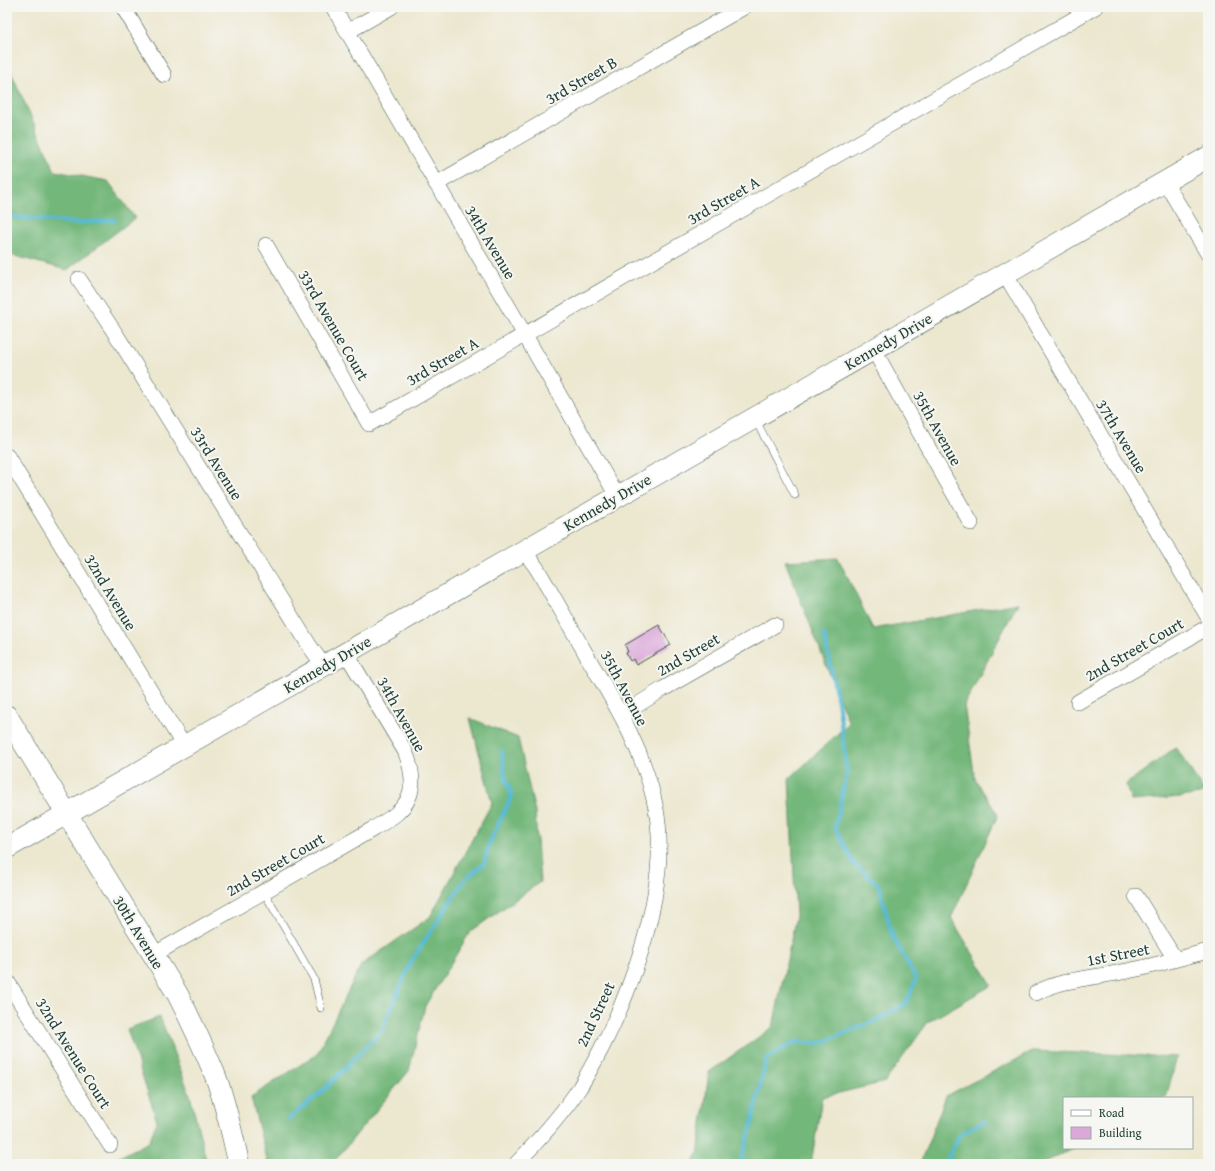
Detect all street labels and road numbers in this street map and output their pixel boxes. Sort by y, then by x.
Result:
street label: 3rd Street B [541,50,621,110]
street label: 3rd Street A [682,169,764,230]
street label: 34th Avenue [459,200,523,284]
street label: 33rd Avenue Court [293,265,376,385]
street label: Kennedy Drive [839,306,937,376]
street label: 3rd Street A [401,330,483,391]
street label: 35th Avenue [907,386,969,470]
street label: 37th Avenue [1090,394,1154,478]
street label: 33rd Avenue [185,421,249,505]
street label: Kennedy Drive [558,467,656,537]
street label: 32nd Avenue [79,549,143,635]
street label: 2nd Street Court [1080,611,1188,687]
street label: 2nd Street [652,626,724,682]
street label: Kennedy Drive [278,629,376,699]
street label: 35th Avenue [595,646,655,730]
street label: 34th Avenue [371,672,433,756]
street label: 2nd Street Court [221,826,329,902]
street label: 30th Avenue [107,890,171,974]
street label: 1st Street [1084,936,1152,972]
street label: 2nd Street [569,977,621,1050]
street label: 32nd Avenue Court [30,993,118,1113]

